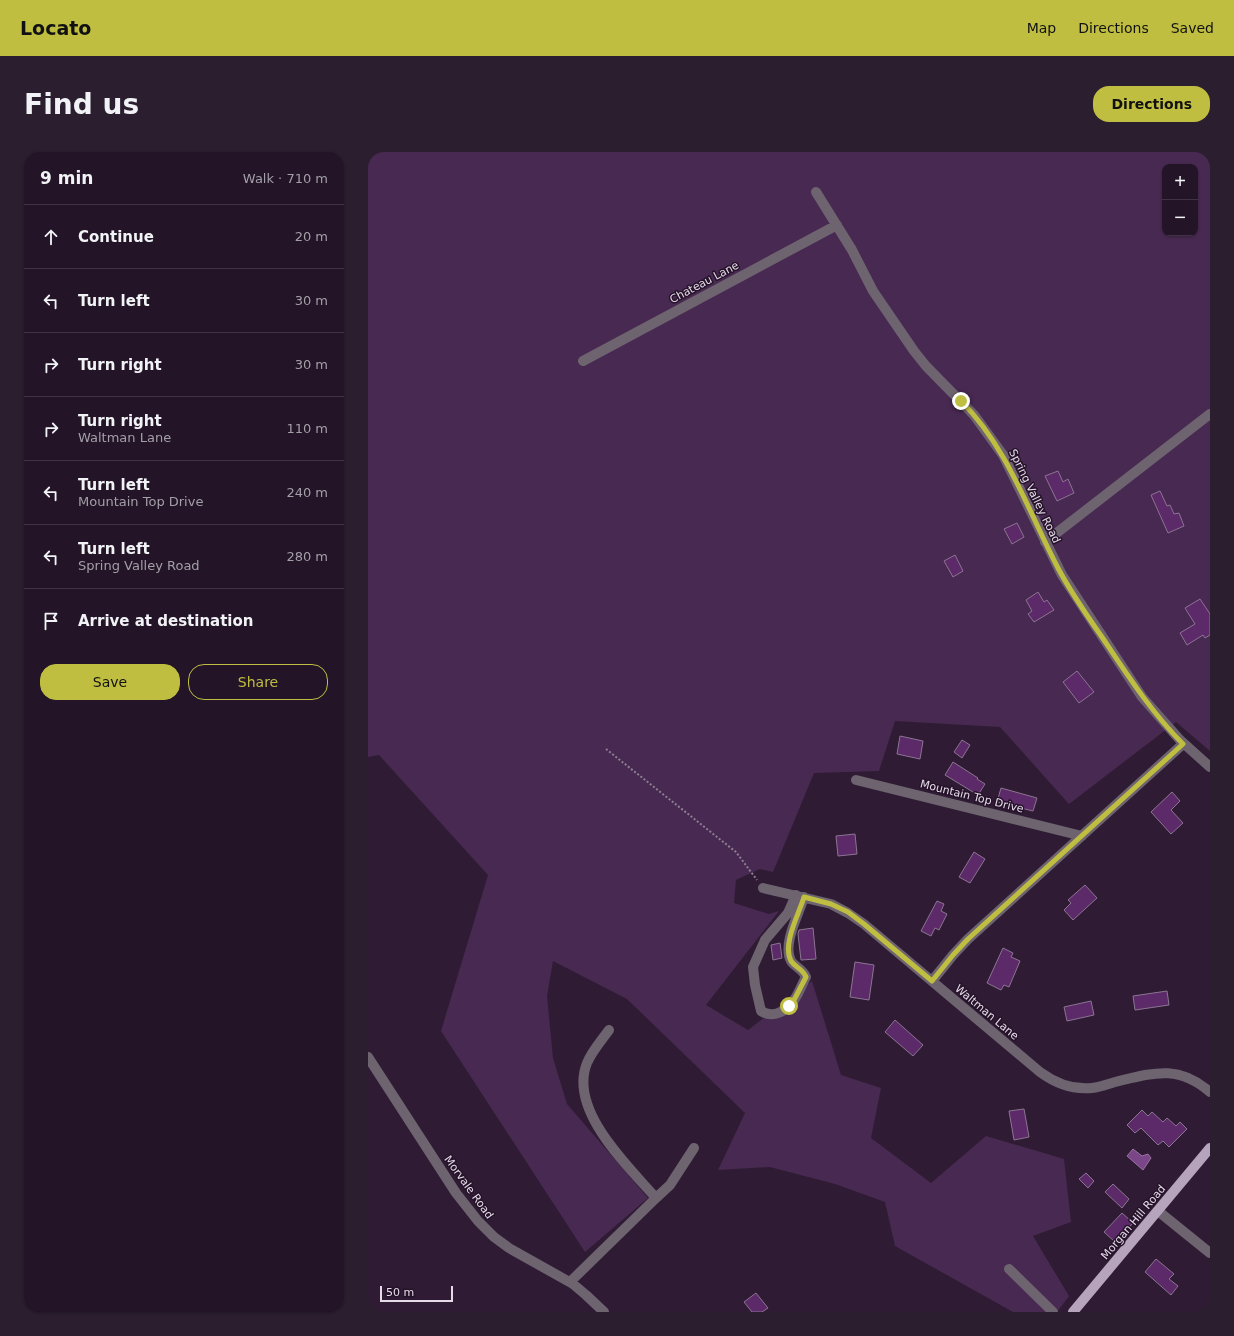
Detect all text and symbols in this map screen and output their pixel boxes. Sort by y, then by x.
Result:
text: Locato [20,17,91,39]
text: Map [1027,20,1056,36]
text: Directions [1078,20,1149,36]
text: Saved [1171,20,1214,36]
button: Directions [1093,86,1210,122]
text: Find us [24,88,139,121]
map controls [1162,164,1198,236]
button: + [1162,164,1198,200]
text: 9 min [40,168,93,188]
text: Walk · 710 m [243,171,328,186]
button: − [1162,200,1198,236]
icon: ahead [40,226,62,248]
text: Continue [78,228,154,246]
text: 20 m [295,229,328,244]
street label: Chateau Lane [668,259,741,306]
icon: left [40,290,62,312]
text: Turn left [78,292,150,310]
text: 30 m [295,293,328,308]
icon: right [40,354,62,376]
text: Turn right [78,356,162,374]
text: 30 m [295,357,328,372]
route end [952,392,970,410]
text: Turn right [78,412,162,430]
icon: right [40,418,62,440]
text: 110 m [286,421,328,436]
text: Waltman Lane [78,430,171,445]
street label: Spring Valley Road [1006,447,1063,545]
text: Turn left [78,476,150,494]
icon: left [40,482,62,504]
text: 240 m [286,485,328,500]
text: Mountain Top Drive [78,494,203,509]
text: Turn left [78,540,150,558]
icon: left [40,546,62,568]
text: 280 m [286,549,328,564]
text: Spring Valley Road [78,558,200,573]
icon: arrive [40,610,62,632]
text: Arrive at destination [78,612,253,630]
button: Save [40,664,180,700]
button: Share [188,664,328,700]
street label: Mountain Top Drive [919,777,1025,816]
street label: Waltman Lane [952,982,1021,1043]
route start [780,997,798,1015]
street label: Morvale Road [441,1153,496,1221]
street label: Morgan Hill Road [1098,1182,1168,1262]
scale bar [380,1284,453,1303]
text: 50 m [386,1286,414,1299]

